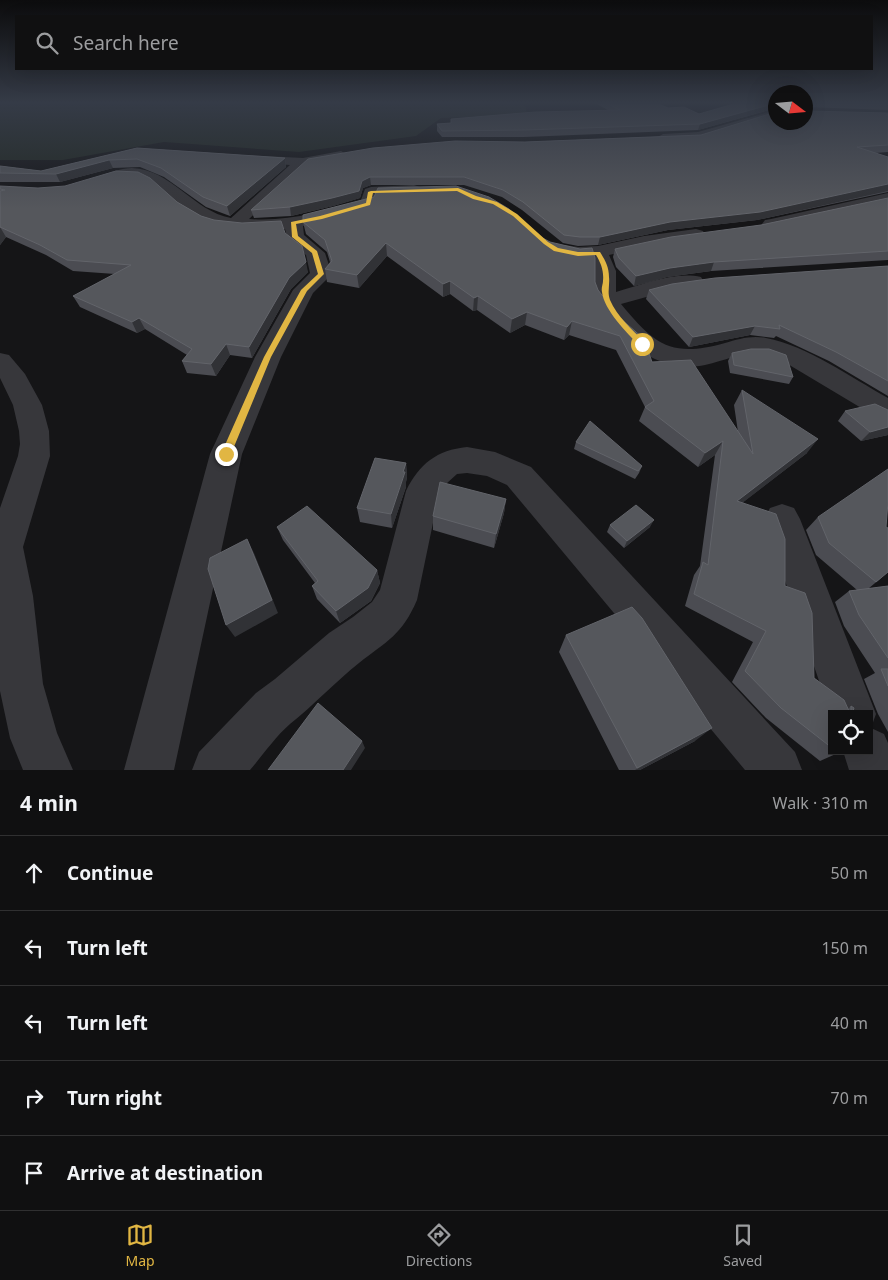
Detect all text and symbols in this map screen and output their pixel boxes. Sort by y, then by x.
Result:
search box [15,15,873,70]
icon: search [33,29,61,57]
text: Search here [73,30,179,56]
north arrow [768,85,813,130]
route start [631,333,654,356]
route end [215,443,238,466]
map controls [828,710,873,755]
button: locate [828,710,873,755]
text: 4 min [20,789,78,817]
text: Walk · 310 m [773,792,868,814]
icon: ahead [20,859,48,887]
text: Continue [67,860,153,886]
text: 50 m [831,862,868,884]
icon: left [20,934,48,962]
text: Turn left [67,935,148,961]
text: 150 m [821,937,868,959]
icon: left [20,1009,48,1037]
text: Turn left [67,1010,148,1036]
text: 40 m [831,1012,868,1034]
icon: right [20,1084,48,1112]
text: Turn right [67,1085,162,1111]
text: 70 m [831,1087,868,1109]
icon: arrive [20,1159,48,1187]
text: Arrive at destination [67,1160,263,1186]
tab: Map [126,1221,155,1270]
tab: Directions [406,1221,472,1270]
tab: Saved [723,1221,762,1270]

